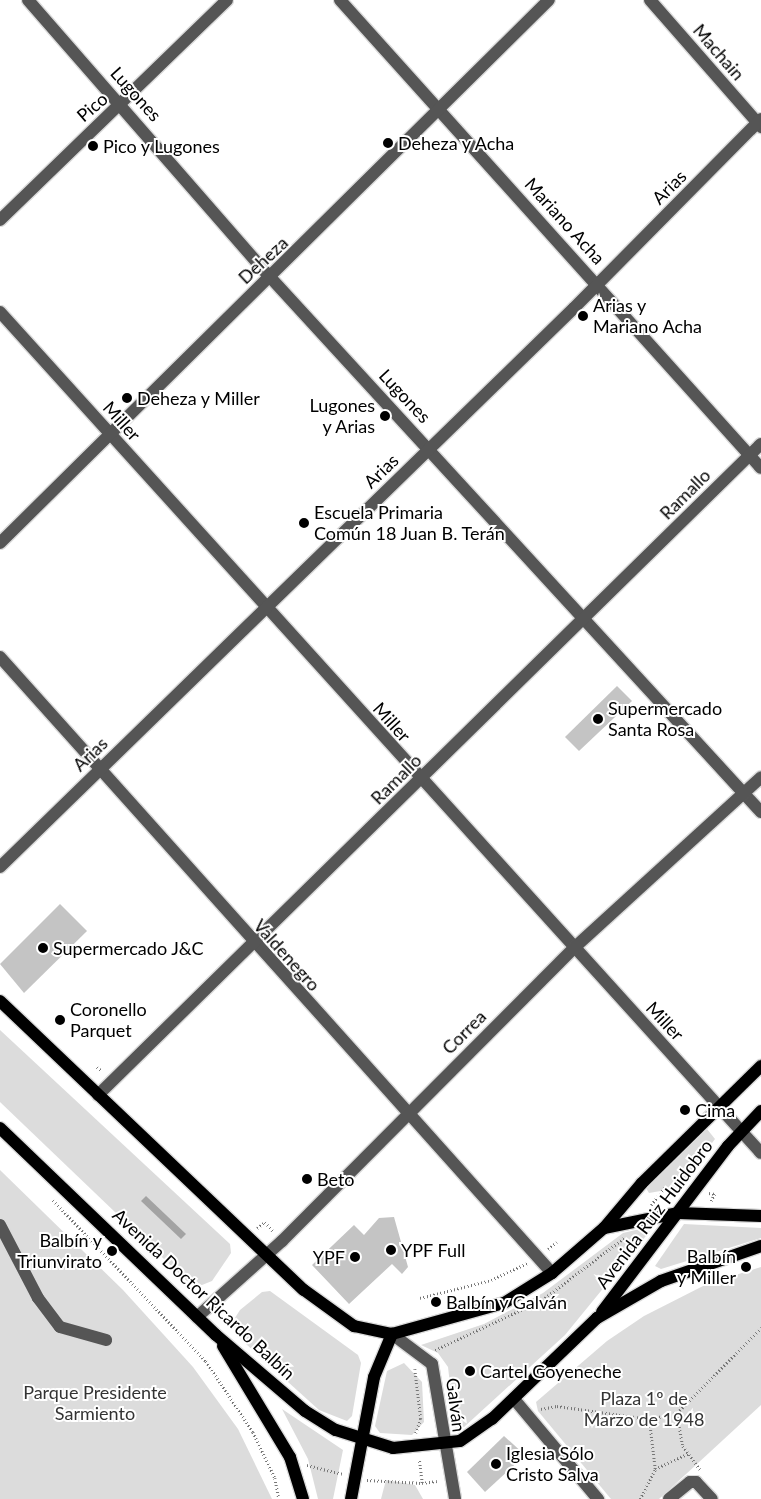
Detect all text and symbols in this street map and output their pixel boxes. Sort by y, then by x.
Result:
street label: Machain [689,20,749,84]
street label: Lugones [106,62,166,126]
street label: Pico [72,88,112,126]
place label: Deheza y Acha [398,132,516,154]
place label: Pico y Lugones [103,135,221,157]
marker: Deheza y Acha [382,137,394,149]
marker: Pico y Lugones [87,140,99,152]
street label: Arias [647,165,691,209]
street label: Mariano Acha [520,173,610,269]
street label: Deheza [234,232,292,288]
place label: Arias y Mariano Acha [593,295,703,338]
marker: Arias y Mariano Acha [577,310,589,322]
street label: Lugones [375,365,435,427]
place label: Deheza y Miller [137,387,261,409]
marker: Deheza y Miller [121,392,133,404]
place label: Lugones y Arias [309,395,375,438]
street label: Miller [99,397,145,445]
marker: Lugones y Arias [379,410,391,422]
street label: Arias [359,449,403,493]
street label: Ramallo [655,464,715,524]
place label: Escuela Primaria Común 18 Juan B. Terán [314,502,506,544]
marker: Escuela Primaria Común 18 Juan B. Terán [298,517,310,529]
street label: Miller [369,698,415,746]
place label: Supermercado Santa Rosa [608,698,722,741]
marker: Supermercado Santa Rosa [592,713,604,725]
street label: Arias [68,732,112,776]
street label: Ramallo [366,749,426,809]
street label: Valdenegro [249,915,325,995]
place label: Supermercado J&C [53,937,204,959]
marker: Supermercado J&C [37,942,49,954]
street label: Miller [642,997,688,1045]
place label: Coronello Parquet [70,999,147,1042]
street label: Correa [438,1006,490,1058]
marker: Coronello Parquet [54,1014,66,1026]
place label: Cima [695,1099,735,1121]
marker: Cima [679,1104,691,1116]
street label: Avenida Ruiz Huidobro [591,1135,717,1293]
place label: Beto [317,1168,355,1190]
marker: Beto [301,1173,313,1185]
street label: Avenida Doctor Ricardo Balbín [108,1204,300,1384]
place label: Balbín y Triunvirato [17,1230,102,1272]
place label: YPF Full [401,1239,466,1261]
marker: YPF Full [385,1244,397,1256]
marker: Balbín y Triunvirato [106,1245,118,1257]
place label: YPF [313,1246,345,1268]
place label: Balbín y Miller [677,1246,736,1288]
marker: YPF [349,1251,361,1263]
marker: Balbín y Miller [740,1261,752,1273]
place label: Balbín y Galván [446,1291,568,1313]
marker: Balbín y Galván [430,1296,442,1308]
place label: Cartel Goyeneche [480,1360,621,1382]
marker: Cartel Goyeneche [464,1365,476,1377]
street label: Galván [442,1377,470,1433]
park label: Parque Presidente Sarmiento [23,1382,167,1425]
park label: Plaza 1º de Marzo de 1948 [584,1388,704,1430]
place label: Iglesia Sólo Cristo Salva [506,1443,599,1486]
marker: Iglesia Sólo Cristo Salva [490,1458,502,1470]

